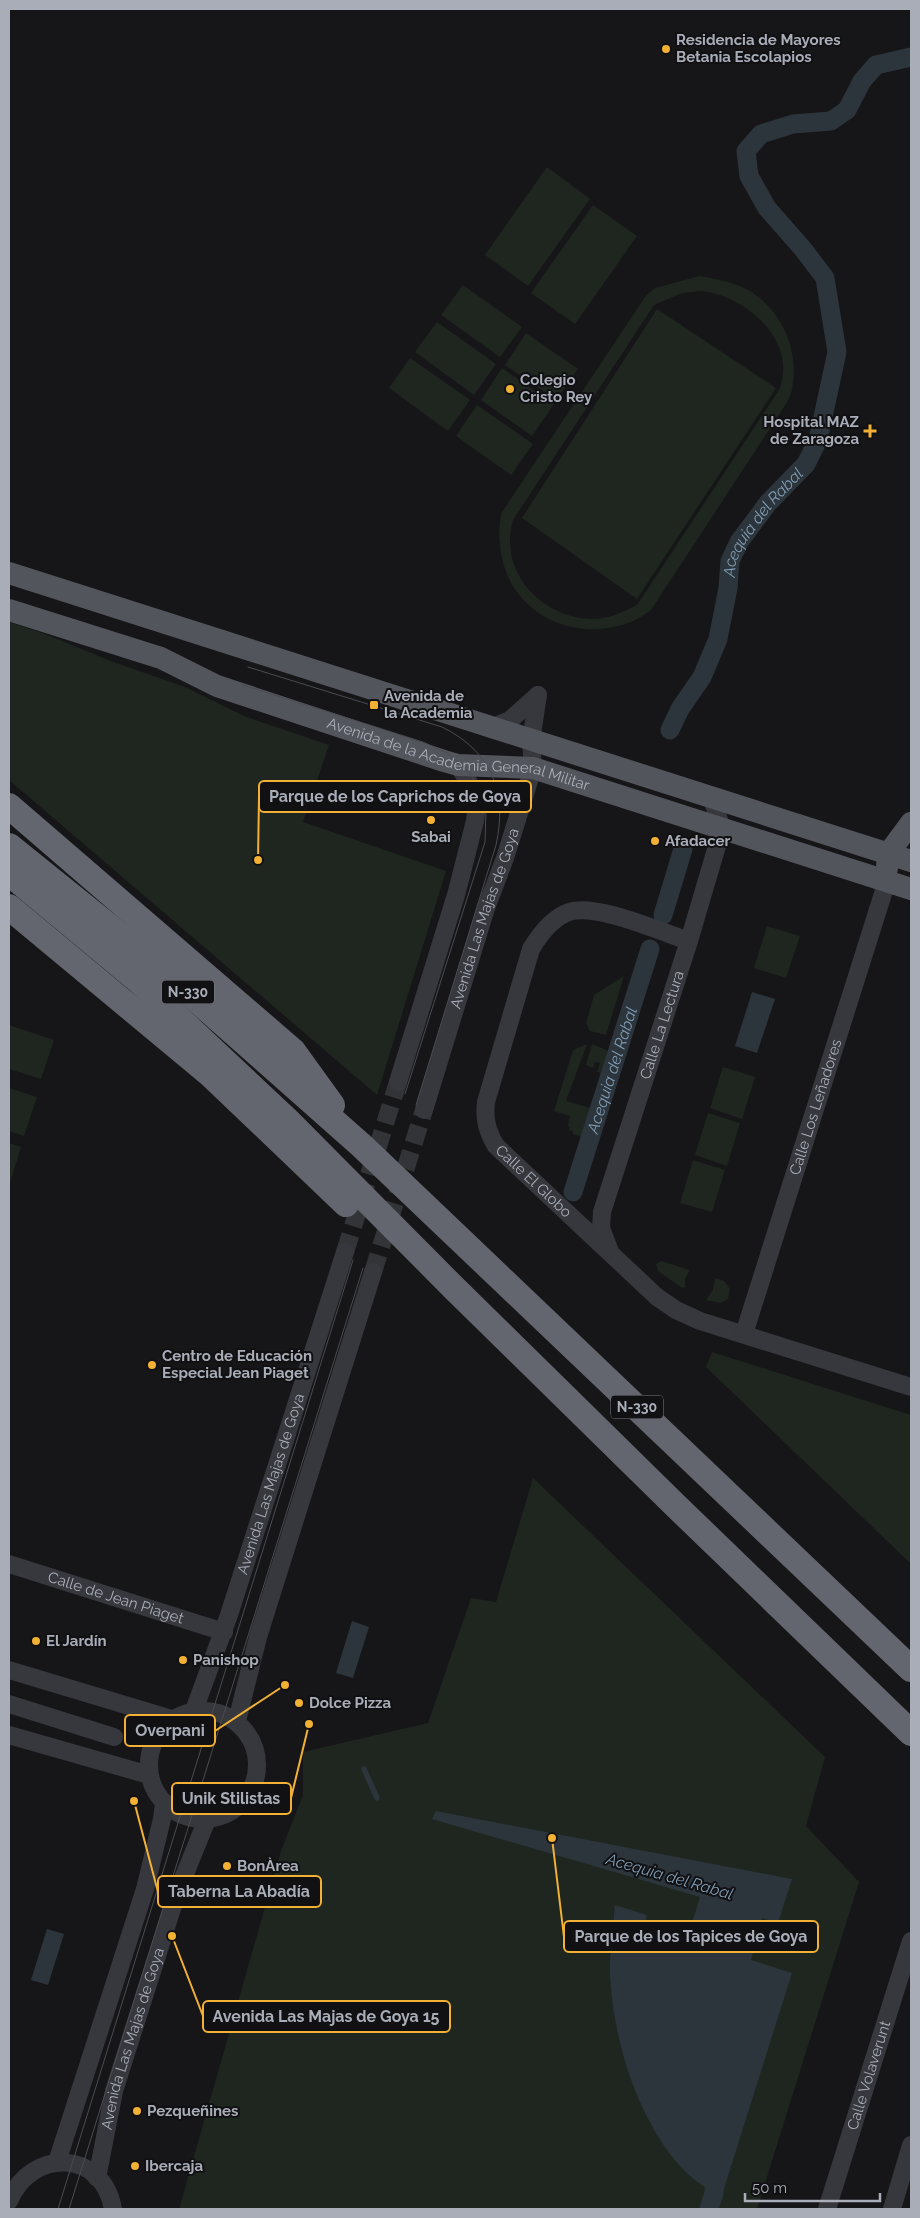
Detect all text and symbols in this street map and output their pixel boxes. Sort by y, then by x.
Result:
place label: Residencia de Mayores Betania Escolapios [676,31,841,66]
marker: Residencia de Mayores Betania Escolapios [660,43,672,55]
place label: Colegio Cristo Rey [520,371,593,406]
marker: Colegio Cristo Rey [504,383,516,395]
place label: Hospital MAZ de Zaragoza [763,413,859,448]
marker: Hospital MAZ de Zaragoza [863,424,877,438]
water label: Acequia del Rabal [720,464,807,579]
place label: Avenida de la Academia [384,687,473,722]
marker: Avenida de la Academia [368,699,380,711]
street label: Avenida de la Academia General Militar [325,714,593,795]
callout: Parque de los Caprichos de Goya [259,781,531,812]
text: Parque de los Caprichos de Goya [269,787,521,806]
marker: Sabai [425,814,437,826]
street label: Avenida Las Majas de Goya [447,826,523,1011]
place label: Sabai [411,828,451,846]
place label: Afadacer [665,832,731,850]
marker: Afadacer [649,835,661,847]
street label: Calle La Lectura [636,968,688,1082]
road number: N-330 [162,980,214,1004]
water label: Acequia del Rabal [583,1005,641,1137]
street label: Calle Los Leñadores [786,1037,846,1177]
street label: Calle El Globo [492,1141,575,1221]
place label: Centro de Educación Especial Jean Piaget [162,1347,312,1382]
marker: Centro de Educación Especial Jean Piaget [146,1359,158,1371]
street label: Avenida Las Majas de Goya [234,1391,308,1577]
road number: N-330 [611,1395,663,1418]
street label: Calle de Jean Piaget [46,1568,186,1628]
place label: El Jardín [46,1632,107,1650]
marker: El Jardín [30,1635,42,1647]
place label: Panishop [193,1651,259,1669]
marker: Panishop [177,1654,189,1666]
place label: Dolce Pizza [309,1694,392,1712]
marker: Dolce Pizza [293,1697,305,1709]
callout: Overpani [125,1715,215,1746]
text: Overpani [135,1721,205,1740]
callout: Unik Stilistas [172,1783,291,1814]
text: Unik Stilistas [182,1789,280,1808]
water label: Acequia del Rabal [603,1849,736,1904]
place label: BonÀrea [237,1857,299,1875]
marker: BonÀrea [221,1860,233,1872]
callout: Taberna La Abadía [158,1876,321,1907]
text: Taberna La Abadía [168,1882,310,1901]
callout: Parque de los Tapices de Goya [564,1921,818,1952]
text: Parque de los Tapices de Goya [574,1927,808,1946]
street label: Avenida Las Majas de Goya [98,1945,168,2131]
callout: Avenida Las Majas de Goya 15 [203,2001,450,2032]
text: Avenida Las Majas de Goya 15 [213,2007,440,2026]
street label: Calle Volaverunt [843,2019,894,2132]
place label: Pezqueñines [147,2102,238,2120]
marker: Pezqueñines [131,2105,143,2117]
place label: Ibercaja [145,2157,203,2175]
marker: Ibercaja [129,2160,141,2172]
scale bar [745,2170,880,2202]
text: 50 m [752,2179,787,2197]

